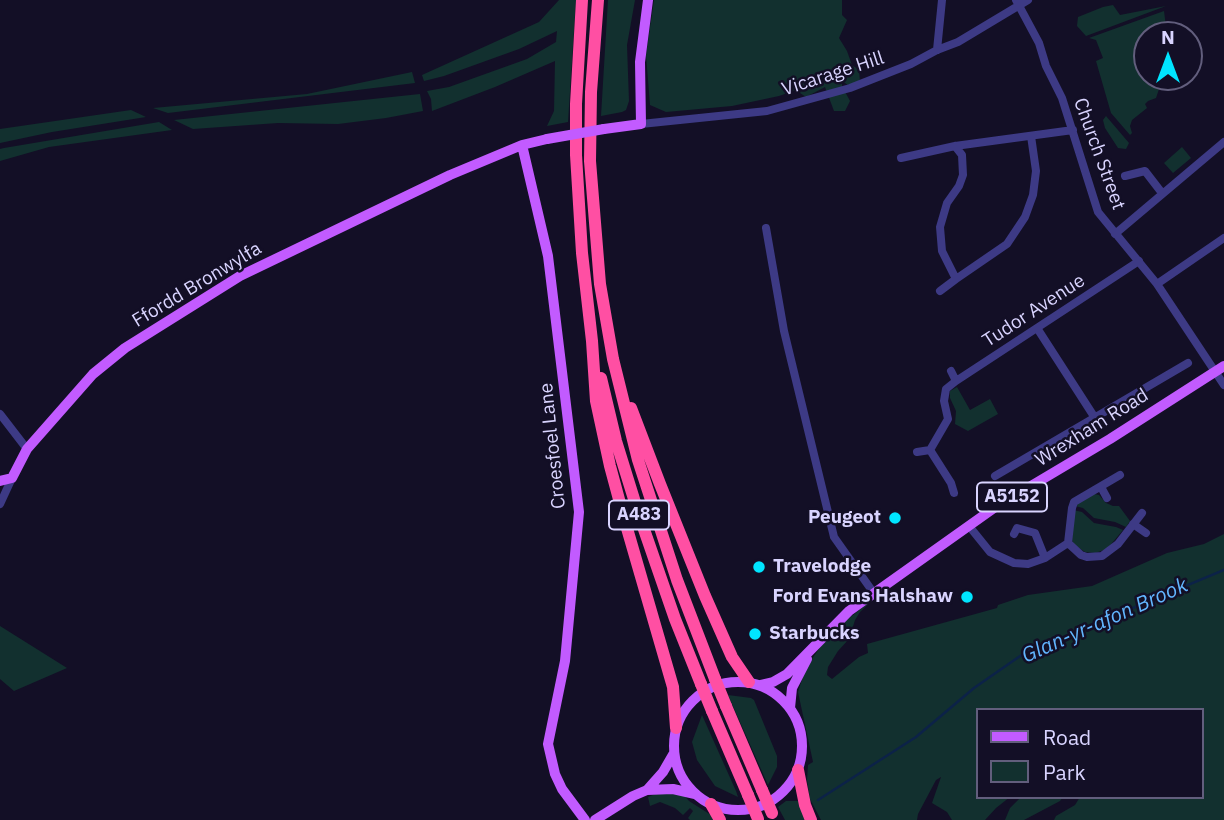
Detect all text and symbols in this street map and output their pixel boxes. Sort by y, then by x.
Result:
north arrow [1133,21,1203,91]
text: N [1161,25,1175,49]
street label: Vicarage Hill [779,47,887,101]
street label: Church Street [1068,95,1130,213]
street label: Ffordd Bronwylfa [128,237,266,333]
street label: Tudor Avenue [979,270,1089,352]
street label: Croesfoel Lane [535,382,571,510]
street label: Wrexham Road [1031,384,1153,472]
road number: A5152 [977,482,1047,512]
road number: A483 [609,500,669,530]
place label: Peugeot [808,507,881,529]
marker: Peugeot [887,510,903,526]
place label: Travelodge [773,556,871,578]
marker: Travelodge [751,559,767,575]
water label: Glan-yr-afon Brook [1018,573,1192,669]
place label: Ford Evans Halshaw [772,586,953,608]
marker: Ford Evans Halshaw [959,589,975,605]
place label: Starbucks [769,623,860,645]
marker: Starbucks [747,626,763,642]
legend [976,708,1203,799]
text: Road [1043,723,1091,751]
text: Park [1043,758,1086,786]

